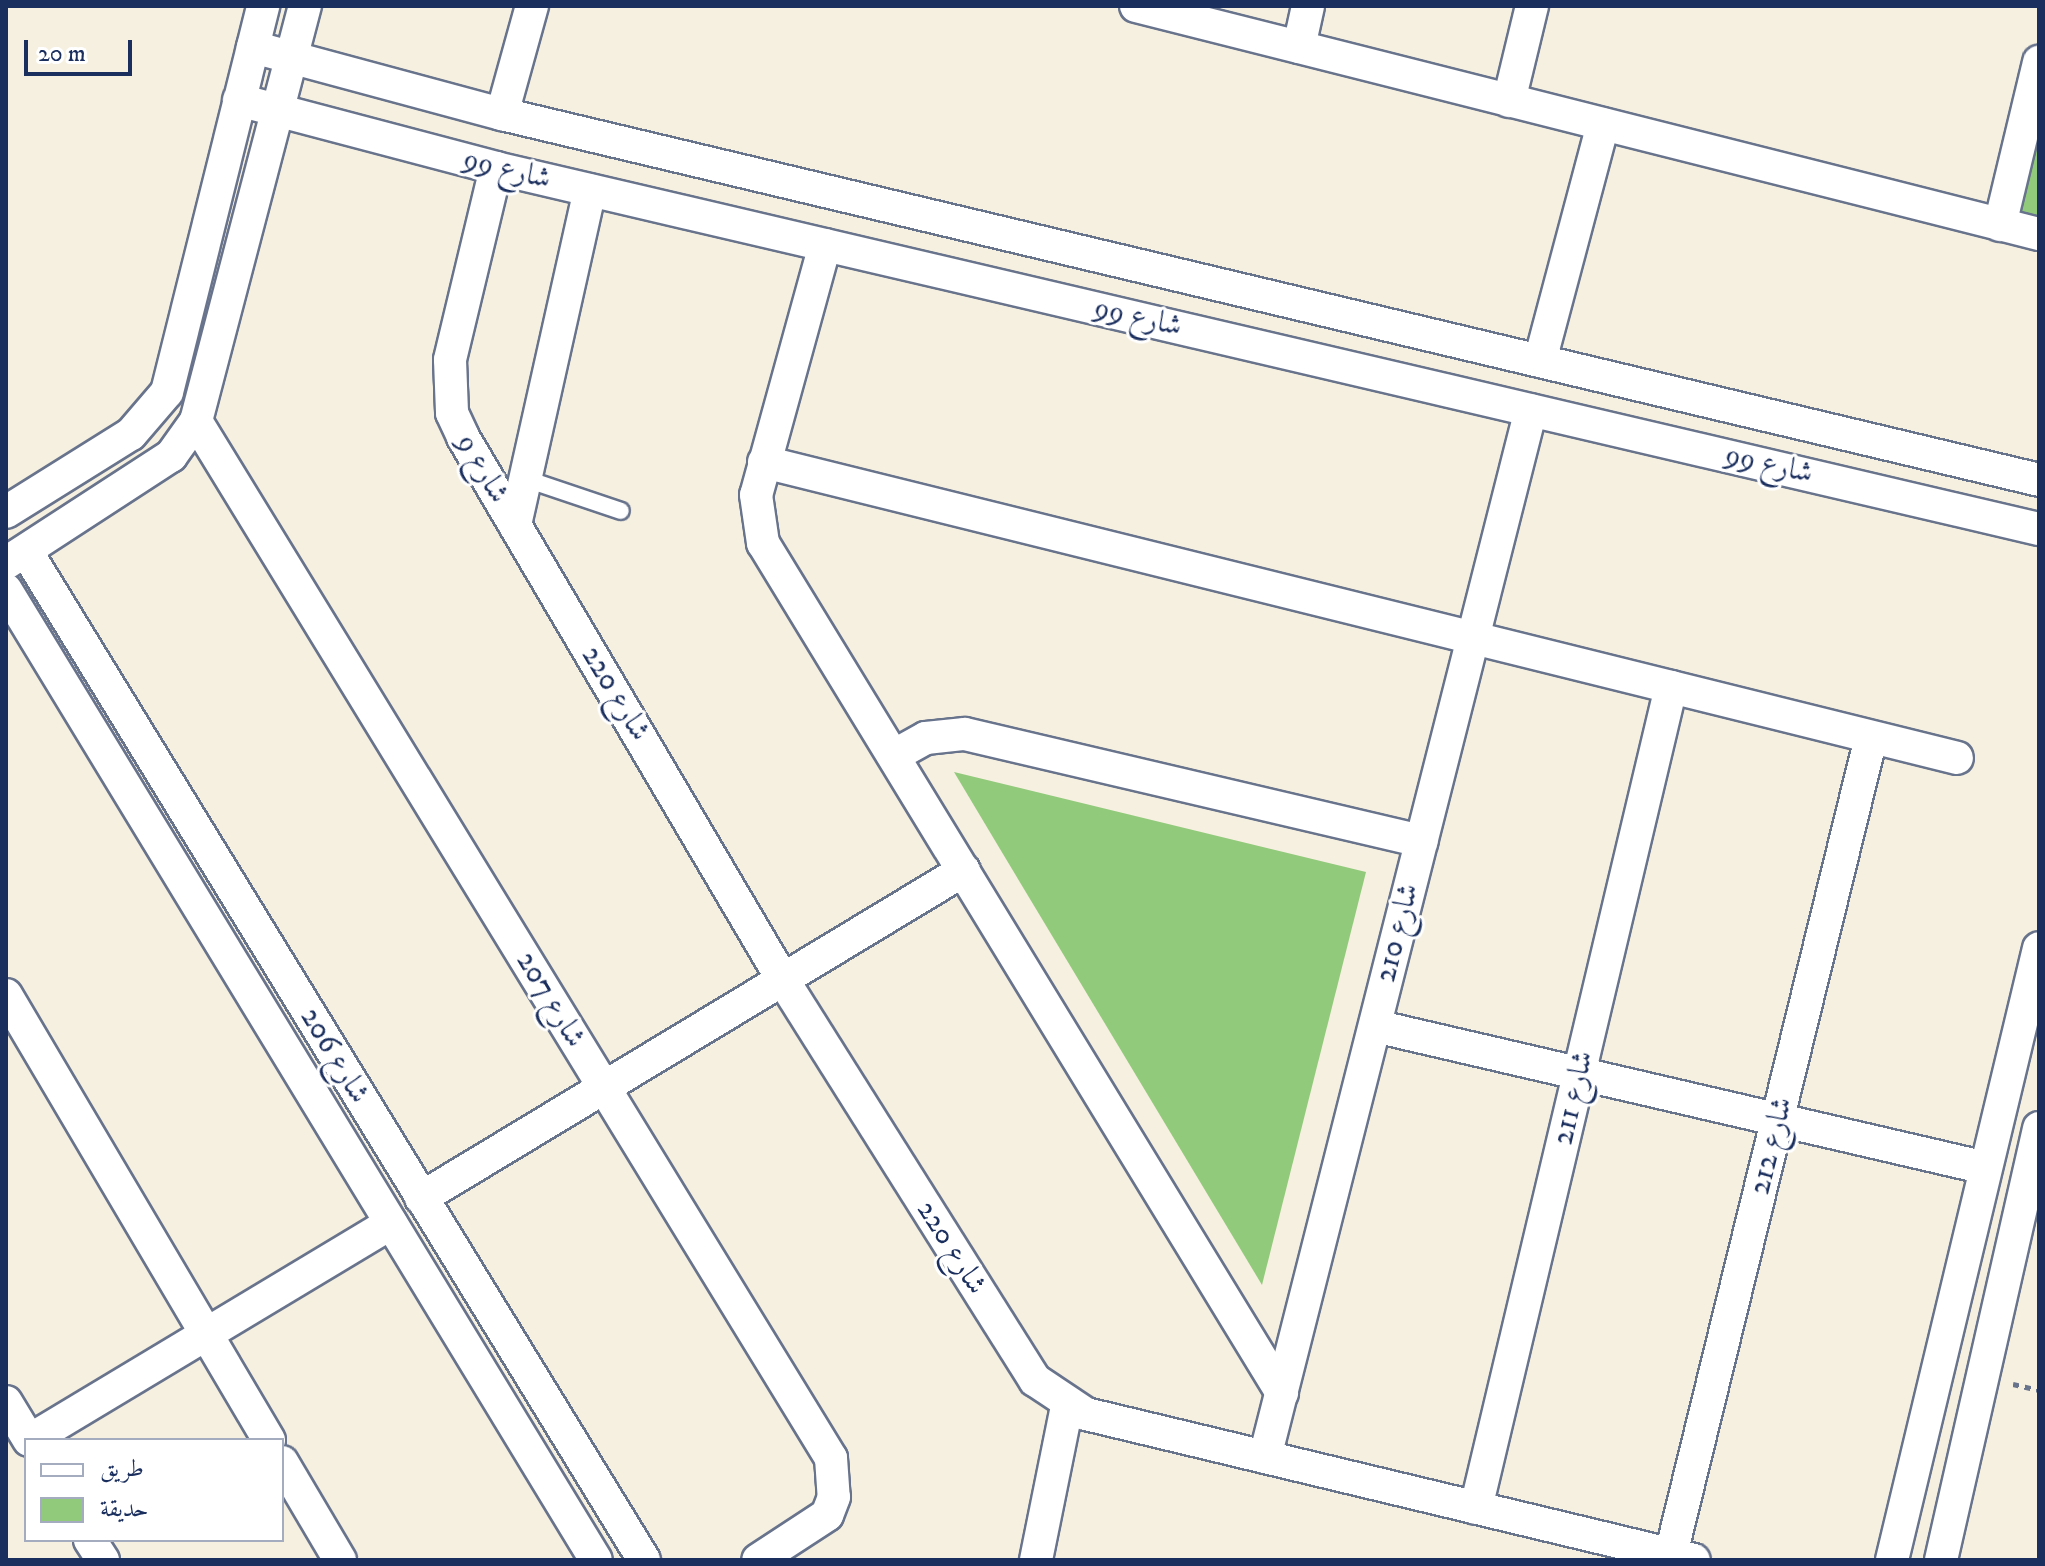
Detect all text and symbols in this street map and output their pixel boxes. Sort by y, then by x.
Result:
scale bar [28,24,136,74]
text: 20 m [38,39,86,69]
street label: شارع 99 [460,142,554,198]
street label: شارع 99 [1091,291,1185,345]
street label: شارع 9 [448,428,516,510]
street label: شارع 99 [1722,438,1816,492]
street label: شارع 220 [573,640,657,748]
street label: شارع 210 [1368,880,1428,986]
street label: شارع 207 [507,946,593,1054]
street label: شارع 206 [292,1002,376,1110]
street label: شارع 211 [1546,1048,1602,1148]
street label: شارع 212 [1743,1094,1801,1198]
street label: شارع 220 [908,1194,994,1302]
legend [24,1438,284,1542]
text: طريق [100,1454,144,1484]
text: حديقة [100,1494,149,1524]

